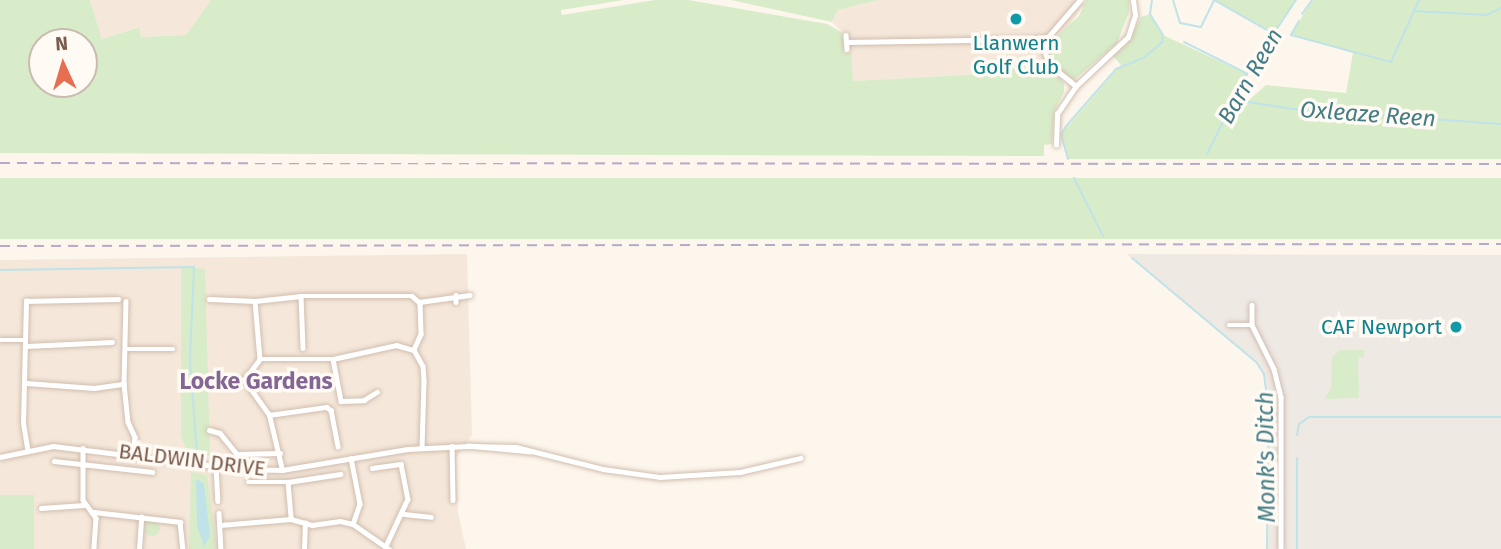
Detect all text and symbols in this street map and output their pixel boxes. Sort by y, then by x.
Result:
marker: Llanwern Golf Club [1008,11,1024,27]
water label: Barn Reen [1212,23,1288,129]
north arrow [28,28,98,98]
place label: Llanwern Golf Club [973,30,1059,80]
text: N [55,32,69,55]
water label: Oxleaze Reen [1299,95,1437,133]
place label: CAF Newport [1321,314,1442,340]
marker: CAF Newport [1448,319,1464,335]
district label: Locke Gardens [179,367,333,395]
water label: Monk's Ditch [1251,391,1281,523]
street label: BALDWIN DRIVE [117,439,267,481]

